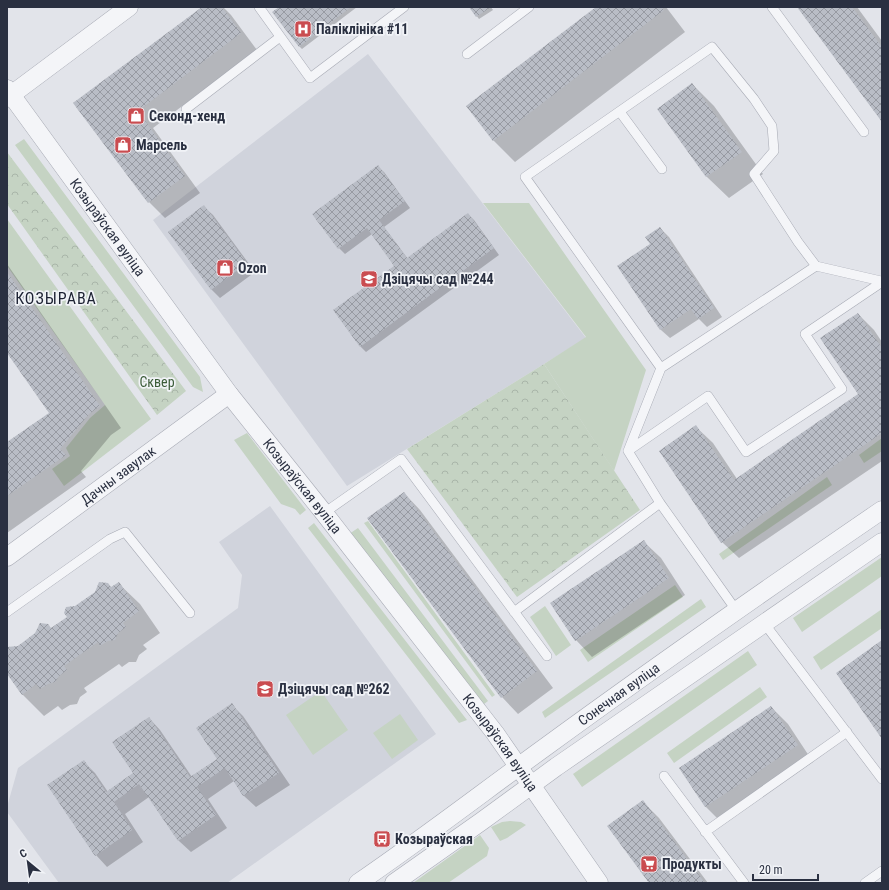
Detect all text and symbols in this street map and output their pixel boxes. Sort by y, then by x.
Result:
hospital icon: Паліклініка #11 [293,19,313,39]
place label: Паліклініка #11 [316,21,408,37]
shop icon: Секонд-хенд [126,106,146,126]
place label: Секонд-хенд [149,108,225,124]
shop icon: Марсель [113,135,133,155]
place label: Марсель [136,137,187,153]
street label: Козыраўская вуліца [67,175,148,279]
shop icon: Ozon [215,258,235,278]
place label: Ozon [238,260,267,276]
school or university icon: Дзіцячы сад №244 [359,269,379,289]
place label: Дзіцячы сад №244 [382,271,494,287]
district label: КОЗЫРАВА [15,289,97,308]
park label: Сквер [139,374,175,390]
street label: Козыраўская вуліца [260,435,345,537]
street label: Дачны завулак [78,442,159,508]
street label: Сонечная вуліца [575,660,662,729]
school or university icon: Дзіцячы сад №262 [255,679,275,699]
place label: Дзіцячы сад №262 [278,681,390,697]
street label: Козыраўская вуліца [460,691,541,794]
bus stop icon: Козыраўская [372,829,392,849]
place label: Козыраўская [395,831,473,847]
north arrow [8,842,48,882]
text: С [17,846,29,861]
supermarket icon: Продукты [639,854,659,874]
place label: Продукты [662,856,722,872]
scale bar [753,856,818,882]
text: 20 m [759,863,783,877]

